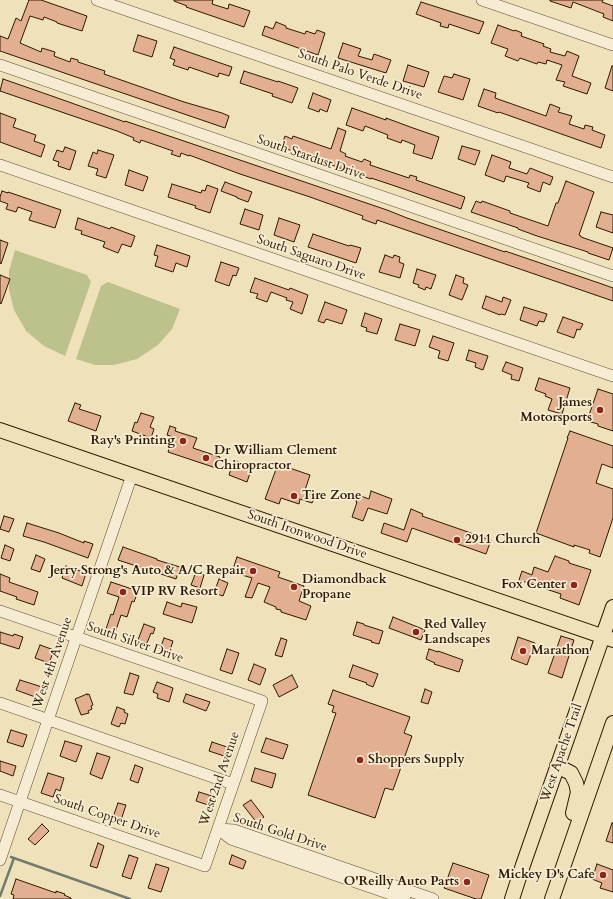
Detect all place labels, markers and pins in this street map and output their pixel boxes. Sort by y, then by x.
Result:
place label: James Motorsports [520,395,592,426]
marker: James Motorsports [595,405,605,415]
place label: Ray's Printing [90,433,175,449]
marker: Ray's Printing [178,436,188,446]
place label: Dr William Clement Chiropractor [214,443,337,474]
marker: Dr William Clement Chiropractor [201,453,211,463]
place label: Tire Zone [302,488,361,504]
marker: Tire Zone [289,491,299,501]
place label: 2911 Church [465,532,540,548]
marker: 2911 Church [452,535,462,545]
place label: Jerry Strong's Auto & A/C Repair [50,563,245,579]
marker: Jerry Strong's Auto & A/C Repair [248,566,258,576]
place label: Diamondback Propane [302,572,387,603]
place label: Fox Center [501,577,566,593]
marker: Fox Center [569,580,579,590]
marker: Diamondback Propane [289,582,299,592]
place label: VIP RV Resort [131,584,218,600]
marker: VIP RV Resort [118,587,128,597]
place label: Red Valley Landscapes [424,617,490,648]
marker: Red Valley Landscapes [411,627,421,637]
place label: Marathon [531,643,590,659]
marker: Marathon [518,646,528,656]
place label: Shoppers Supply [368,752,465,768]
marker: Shoppers Supply [355,755,365,765]
place label: Mickey D's Cafe [498,867,595,883]
marker: Mickey D's Cafe [598,870,608,880]
place label: O'Reilly Auto Parts [344,874,459,890]
marker: O'Reilly Auto Parts [462,877,472,887]

